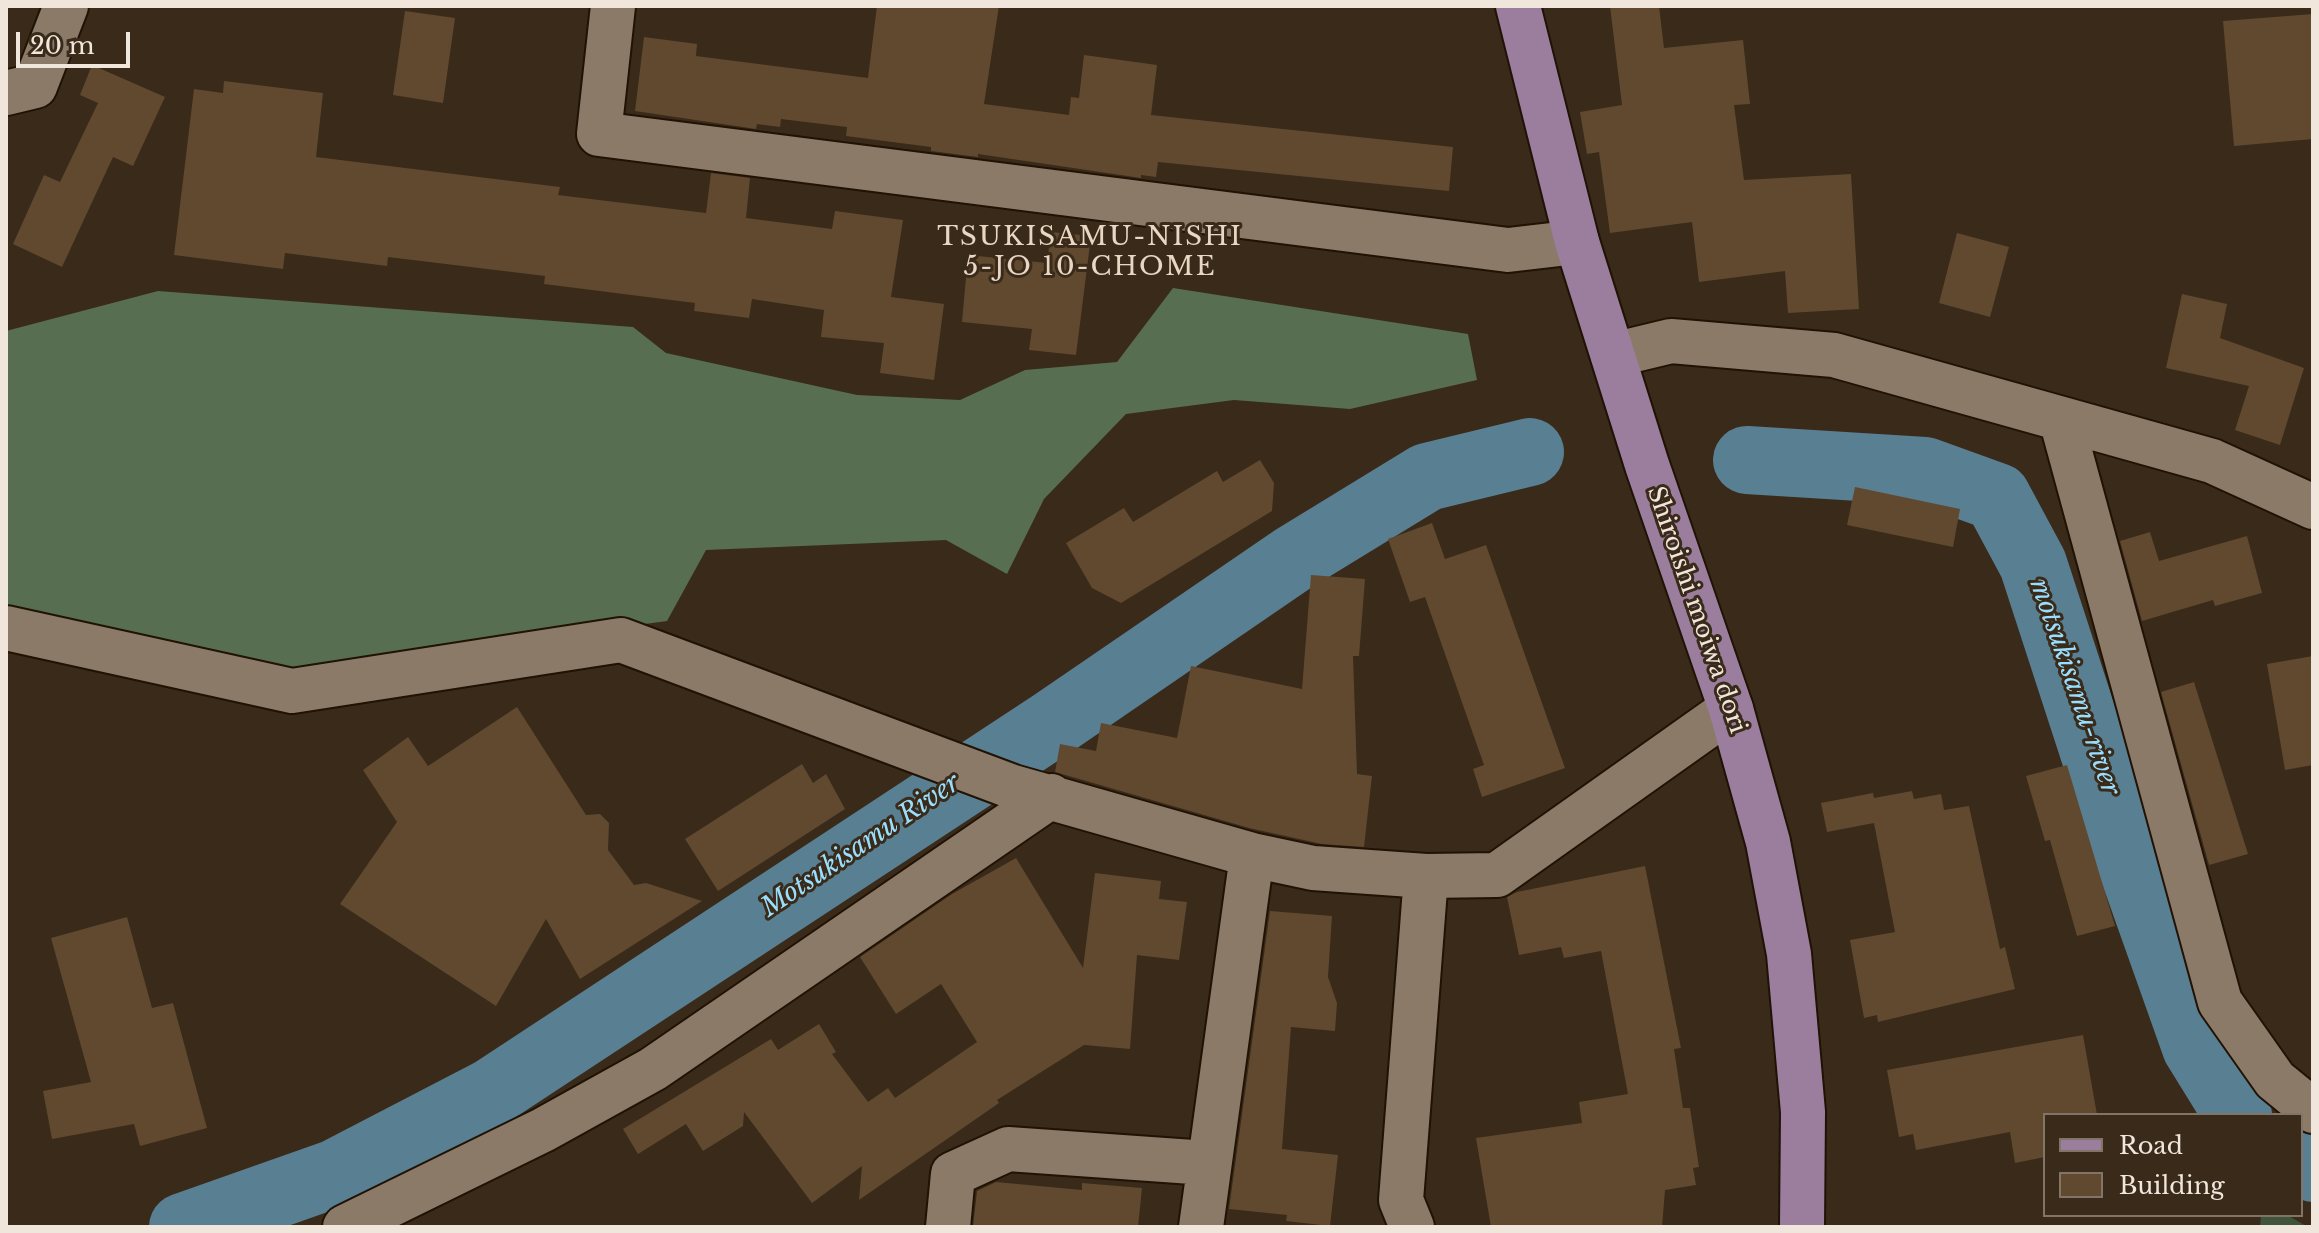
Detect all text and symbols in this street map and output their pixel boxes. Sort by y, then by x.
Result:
scale bar [20,16,134,66]
text: 20 m [30,31,95,60]
district label: TSUKISAMU-NISHI 5-JO 10-CHOME [937,222,1243,284]
street label: Shiroishi moiwa dori [1640,483,1752,737]
water label: motsukisamu-river [2022,574,2126,800]
water label: Motsukisamu River [756,768,966,924]
legend [2043,1113,2303,1217]
text: Road [2119,1131,2183,1160]
text: Building [2119,1171,2225,1200]

